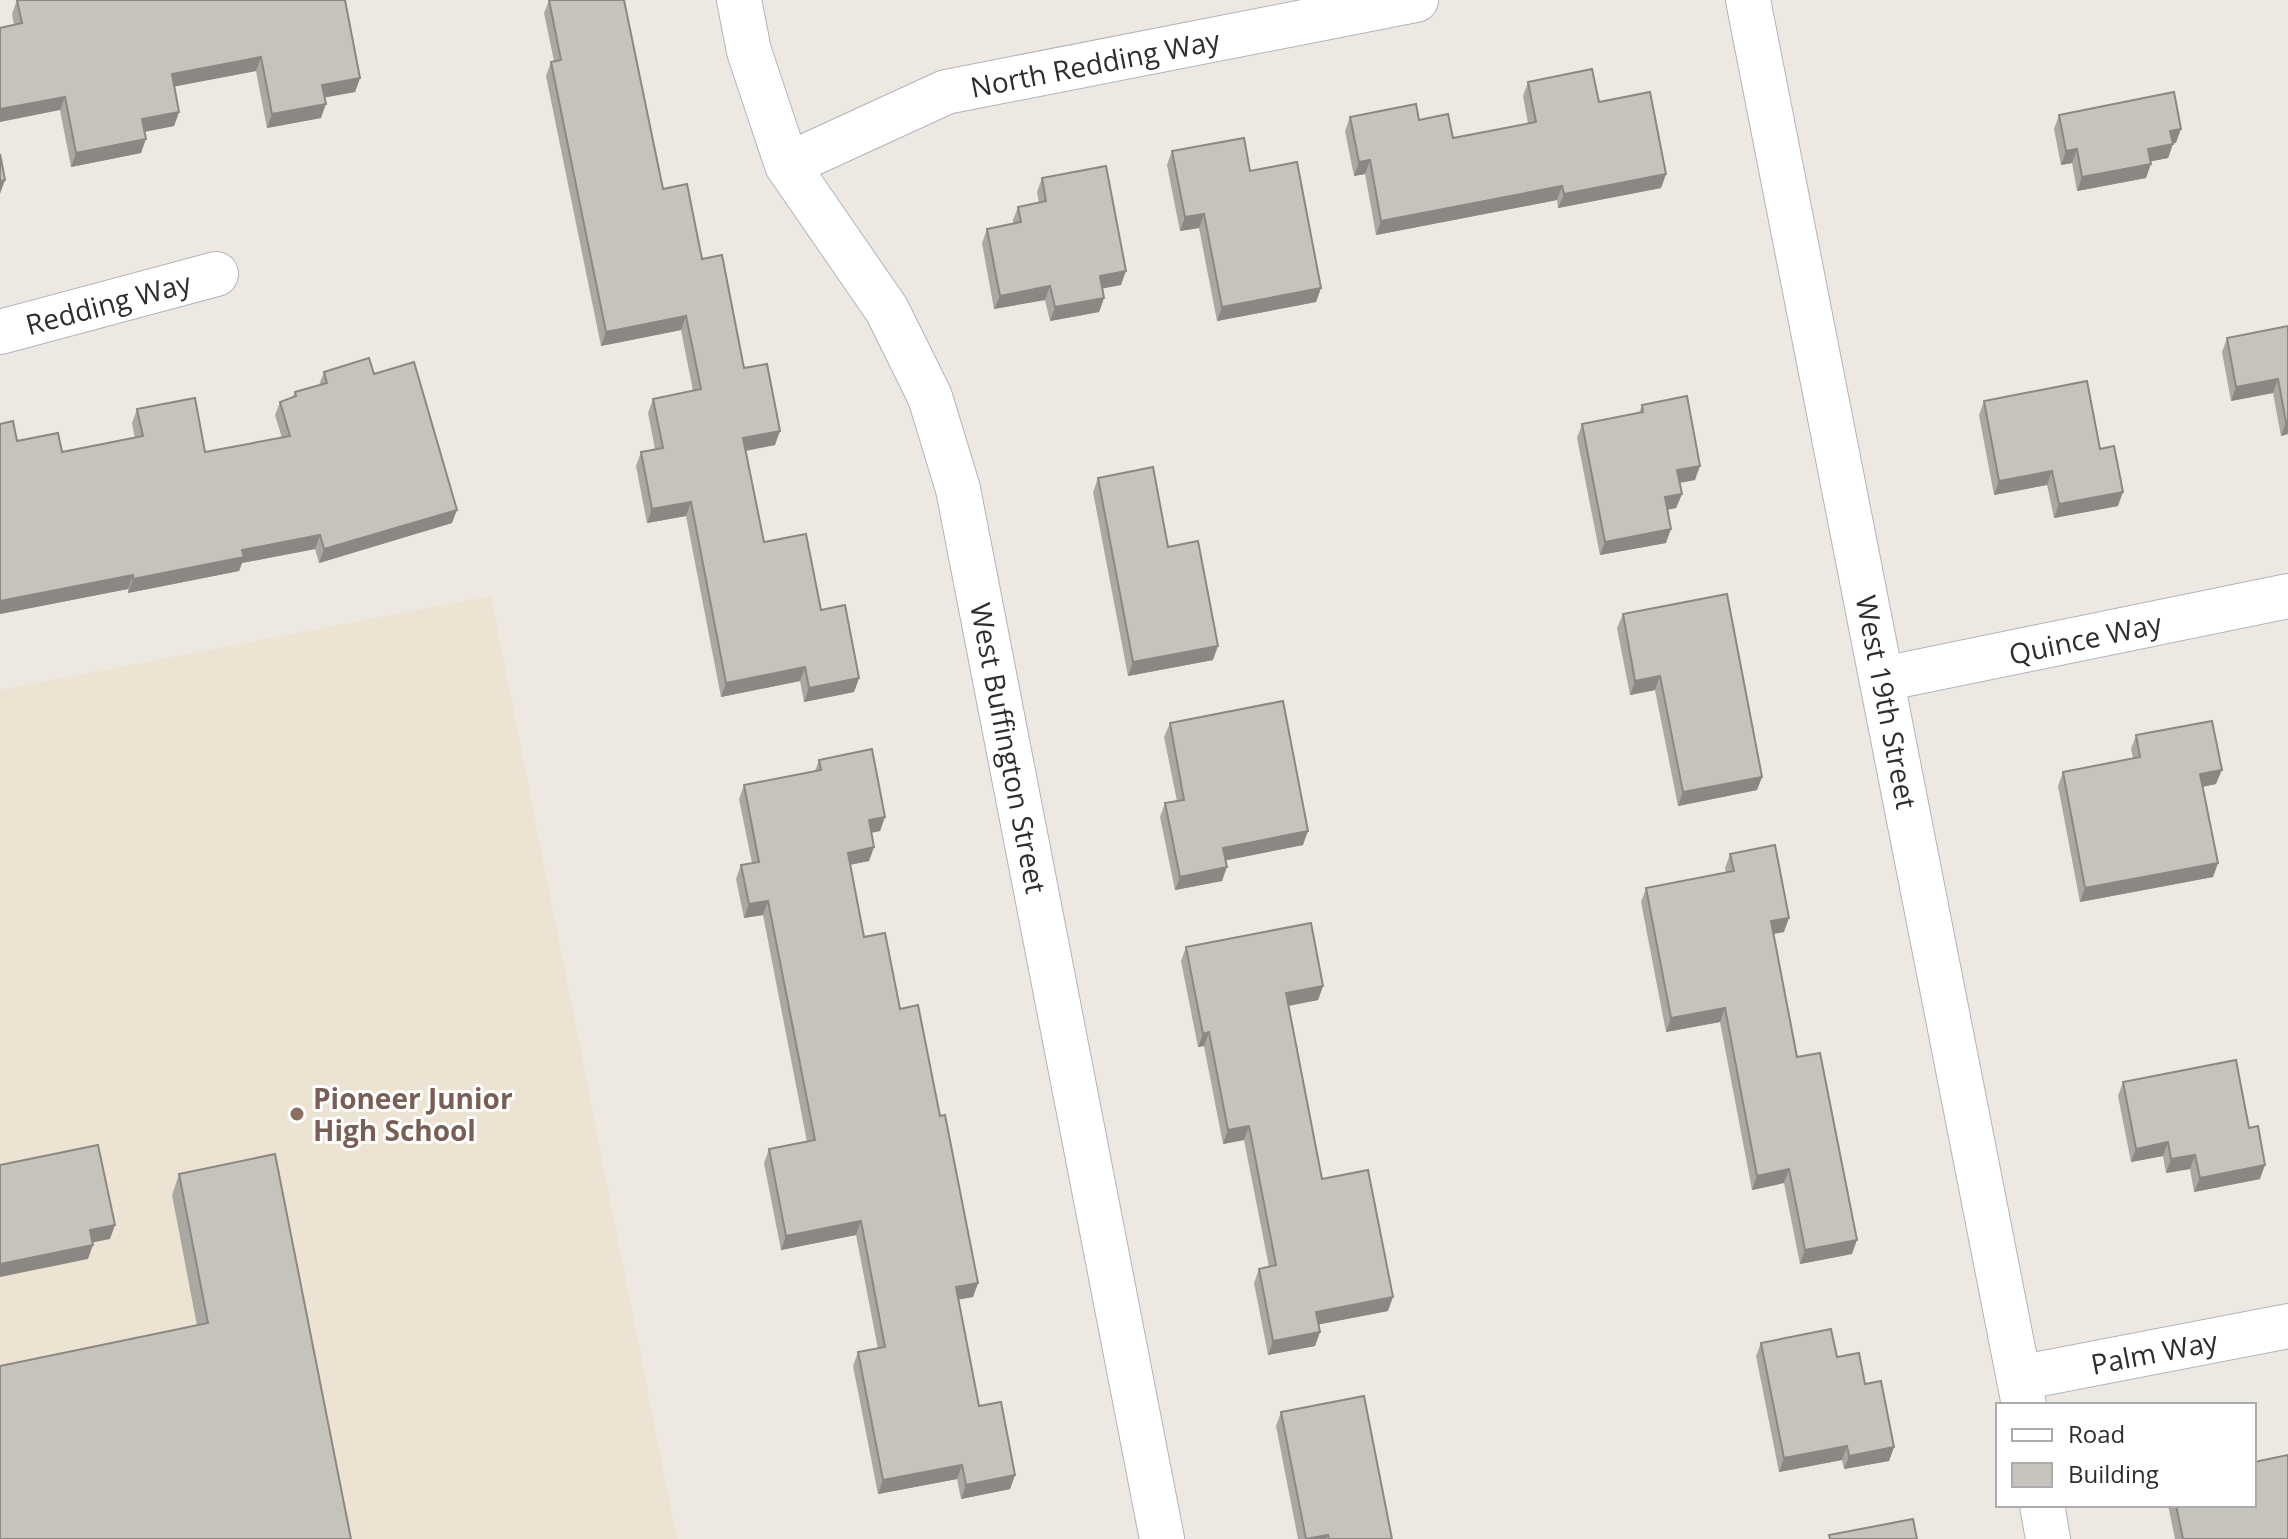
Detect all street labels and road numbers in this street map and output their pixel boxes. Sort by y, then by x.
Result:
street label: North Redding Way [967,20,1224,106]
street label: Redding Way [21,262,196,343]
street label: West 19th Street [1848,592,1926,812]
street label: West Buffington Street [962,599,1056,897]
street label: Quince Way [2005,603,2166,673]
street label: Palm Way [2087,1321,2221,1383]

